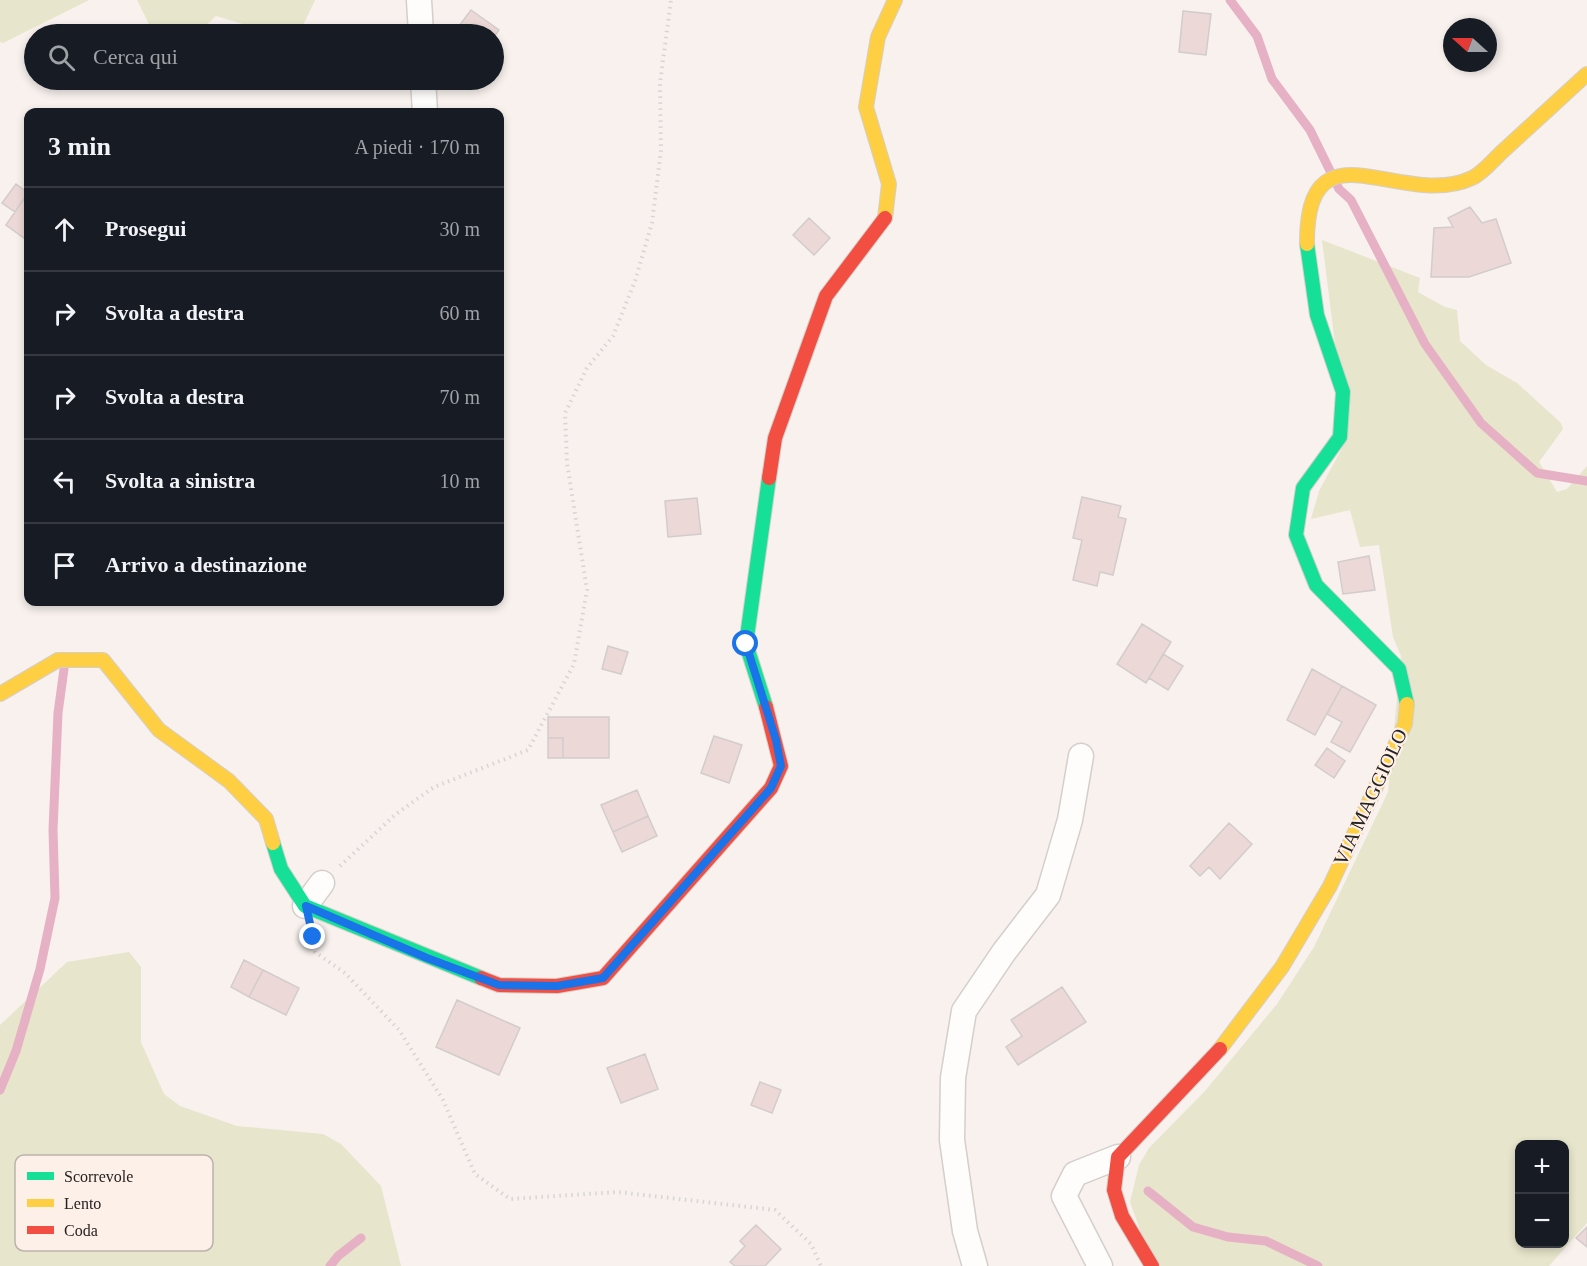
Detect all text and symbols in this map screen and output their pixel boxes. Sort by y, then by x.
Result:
north arrow [1443,18,1497,72]
search box [24,24,504,90]
icon: search [45,41,78,74]
text: Cerca qui [93,44,178,69]
text: 3 min [48,132,111,161]
text: A piedi · 170 m [354,136,480,158]
icon: ahead [48,213,81,246]
text: Prosegui [105,216,186,241]
text: 30 m [439,218,480,240]
icon: right [48,297,81,330]
text: Svolta a destra [105,300,244,325]
text: 60 m [439,302,480,324]
icon: right [48,381,81,414]
text: Svolta a destra [105,384,244,409]
text: 70 m [439,386,480,408]
icon: left [48,465,81,498]
text: Svolta a sinistra [105,468,255,493]
text: 10 m [439,470,480,492]
icon: arrive [48,549,81,582]
text: Arrivo a destinazione [105,552,307,577]
route start [732,630,758,656]
street label: VIA MAGGIOLO [1329,725,1411,869]
route end [299,923,325,949]
map controls [1515,1140,1569,1248]
button: + [1515,1140,1569,1194]
legend [15,1155,213,1251]
text: Scorrevole [64,1168,133,1185]
button: − [1515,1194,1569,1248]
text: Lento [64,1195,101,1212]
text: Coda [64,1222,98,1239]

